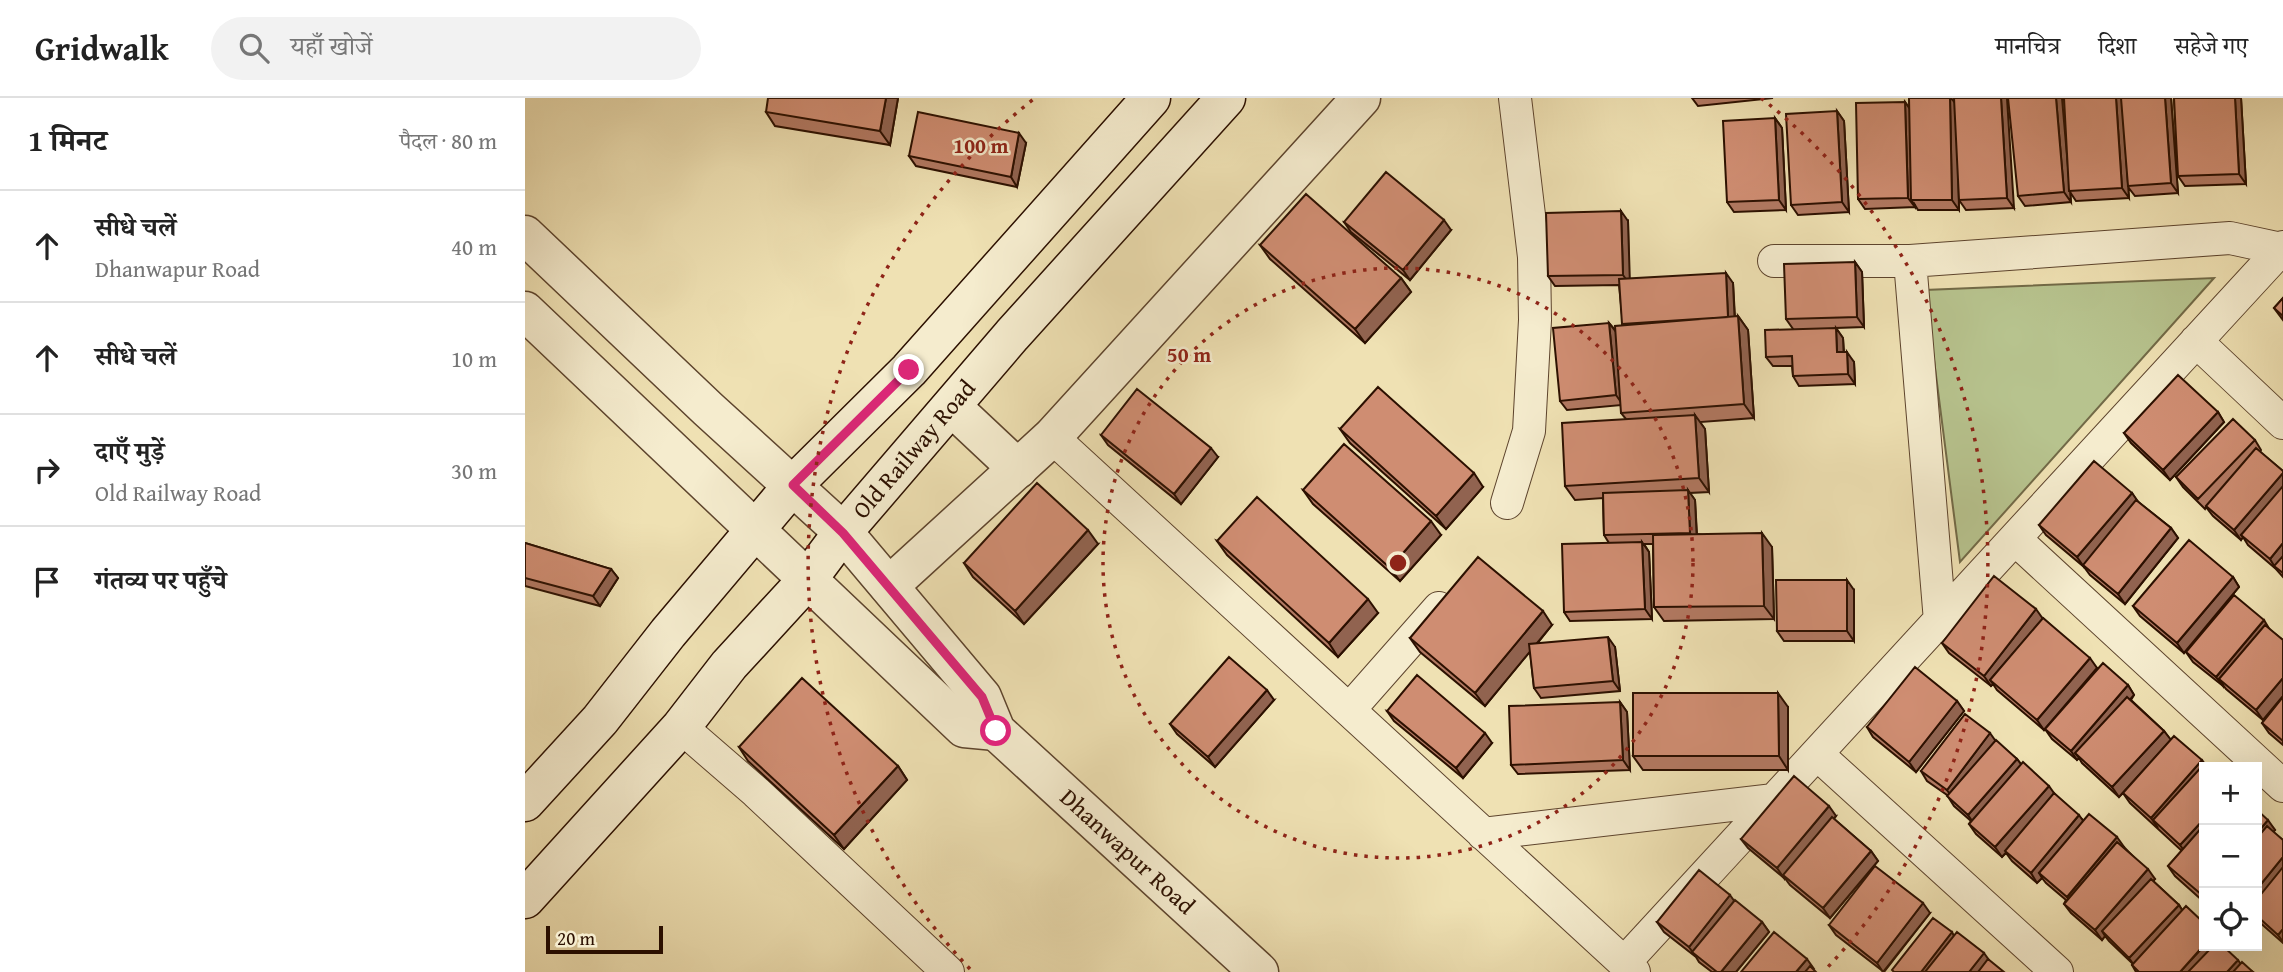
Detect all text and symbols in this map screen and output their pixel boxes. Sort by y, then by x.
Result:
search box [211,17,701,80]
text: Gridwalk [35,24,169,72]
text: यहाँ खोजें [291,26,372,65]
text: मानचित्र [1995,28,2060,63]
text: दिशा [2098,28,2136,63]
text: सहेजे गए [2174,28,2248,63]
icon: search [235,29,273,67]
text: 1 मिनट [28,118,107,162]
text: पैदल · 80 m [399,124,497,157]
text: 100 m [953,130,1009,161]
text: सीधे चलें [95,207,176,246]
icon: ahead [28,227,66,265]
text: 40 m [451,230,497,263]
text: Dhanwapur Road [95,252,260,285]
text: सीधे चलें [95,336,176,375]
icon: ahead [28,339,66,377]
text: 50 m [1167,339,1211,370]
text: 10 m [451,342,497,375]
route end [893,354,924,385]
street label: Old Railway Road [844,372,984,526]
text: दाएँ मुड़ें [95,431,164,470]
icon: right [28,451,66,489]
text: 30 m [451,454,497,487]
text: Old Railway Road [95,476,261,509]
centre of rings [1386,551,1410,575]
text: गंतव्य पर पहुँचे [95,560,227,599]
icon: arrive [28,563,66,601]
route start [980,715,1011,746]
map controls [2199,762,2262,951]
button: + [2199,762,2262,825]
street label: Dhanwapur Road [1052,780,1203,922]
button: − [2199,825,2262,888]
button: locate [2199,888,2262,951]
scale bar [546,923,663,955]
text: 20 m [557,924,595,952]

